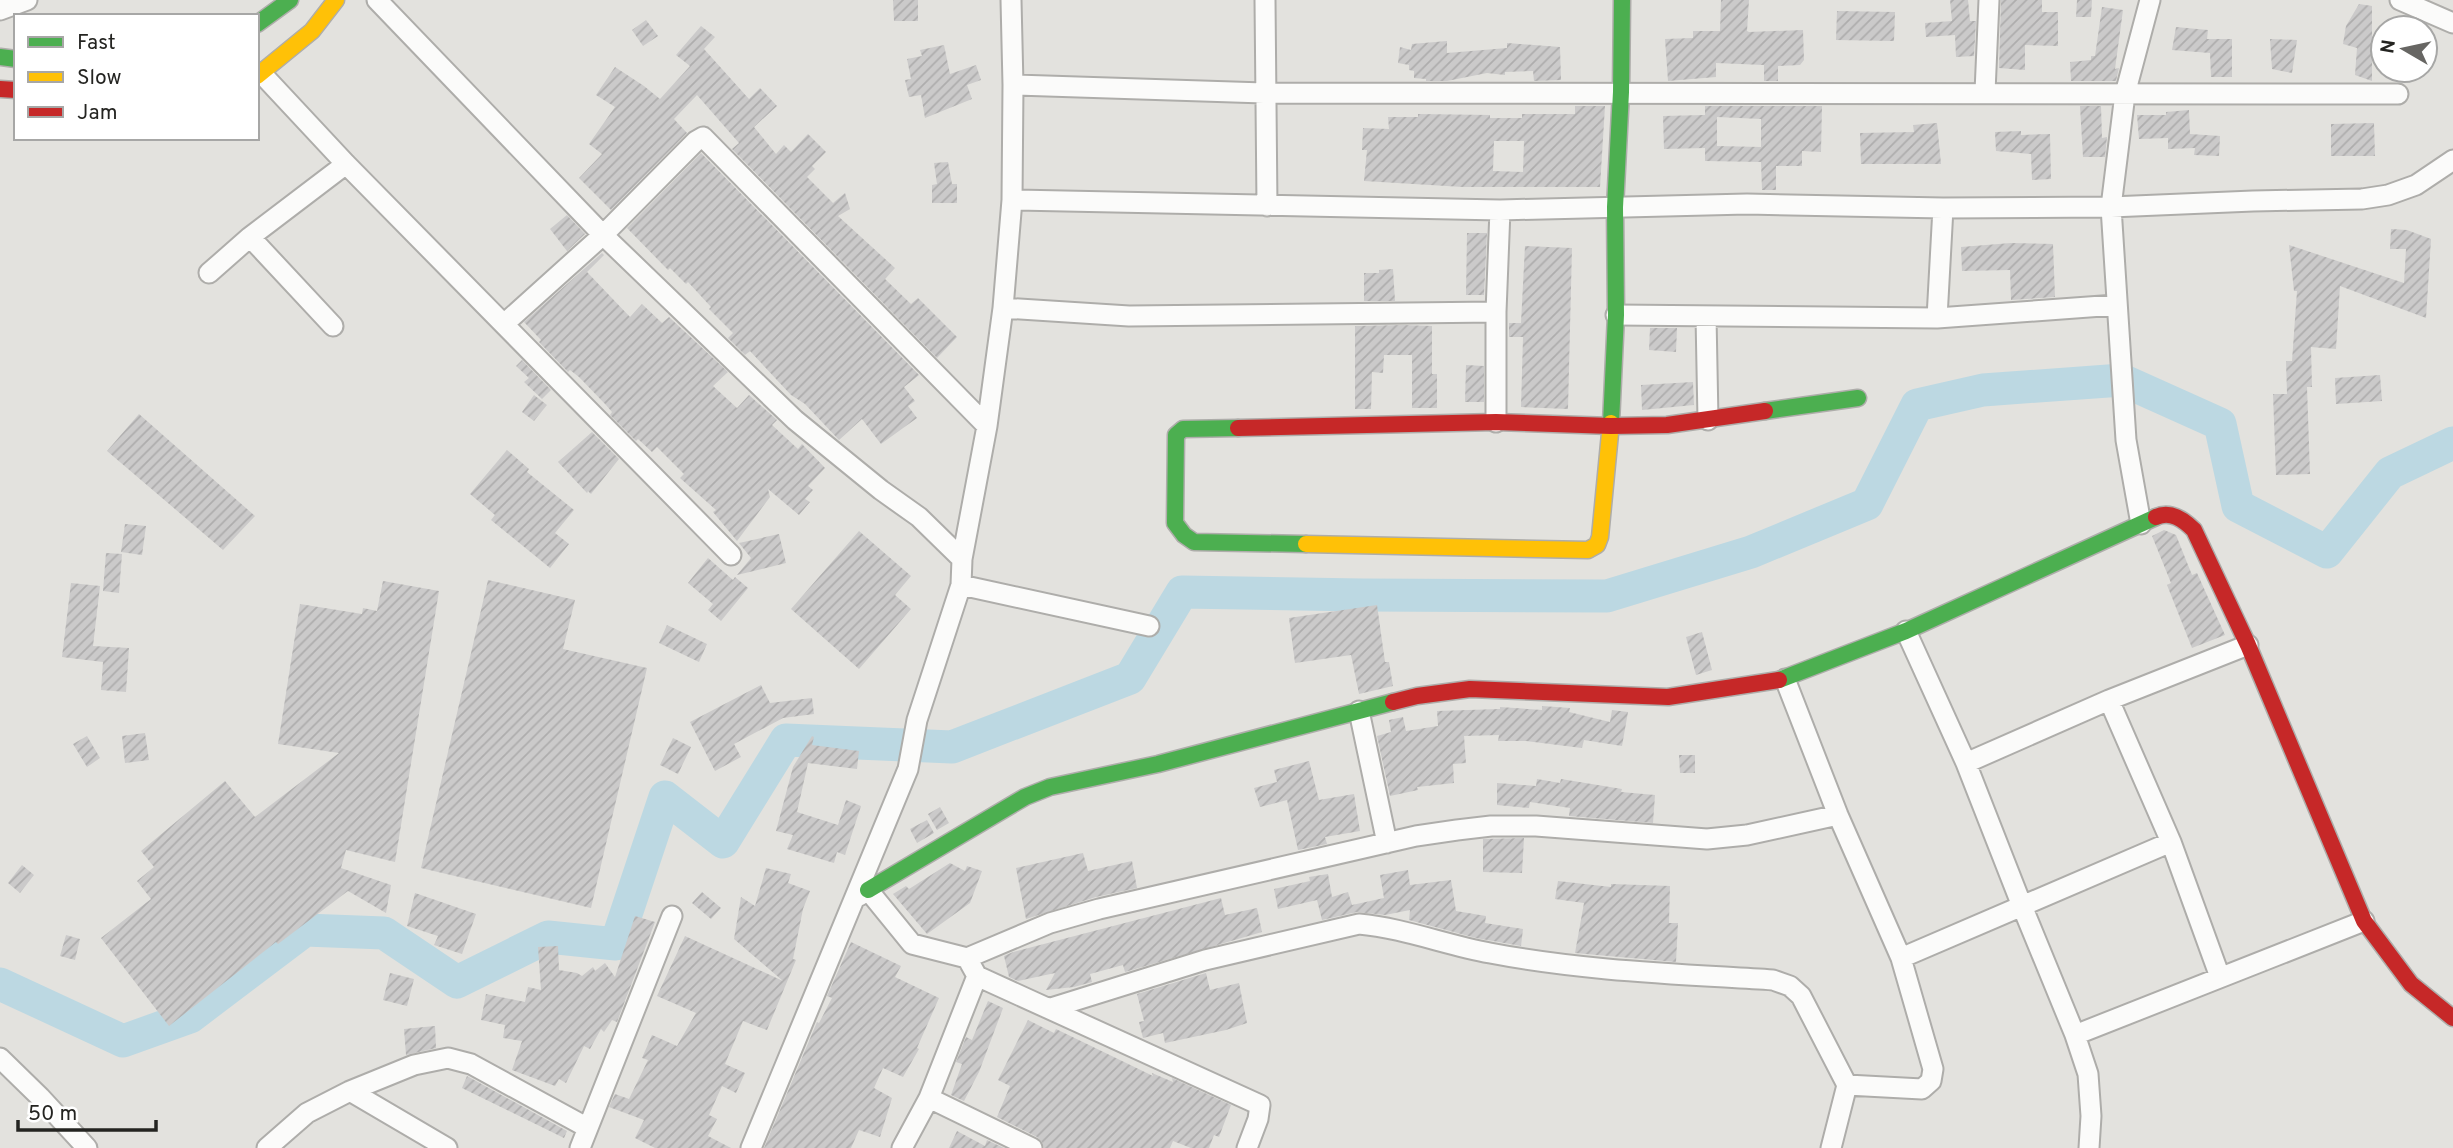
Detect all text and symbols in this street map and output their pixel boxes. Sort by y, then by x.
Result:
legend [14,14,259,140]
north arrow [2369,14,2439,84]
text: Fast [77,30,116,57]
text: N [2376,38,2402,55]
text: Slow [77,65,122,92]
text: Jam [77,100,118,127]
scale bar [18,1088,156,1132]
text: 50 m [28,1101,77,1128]

